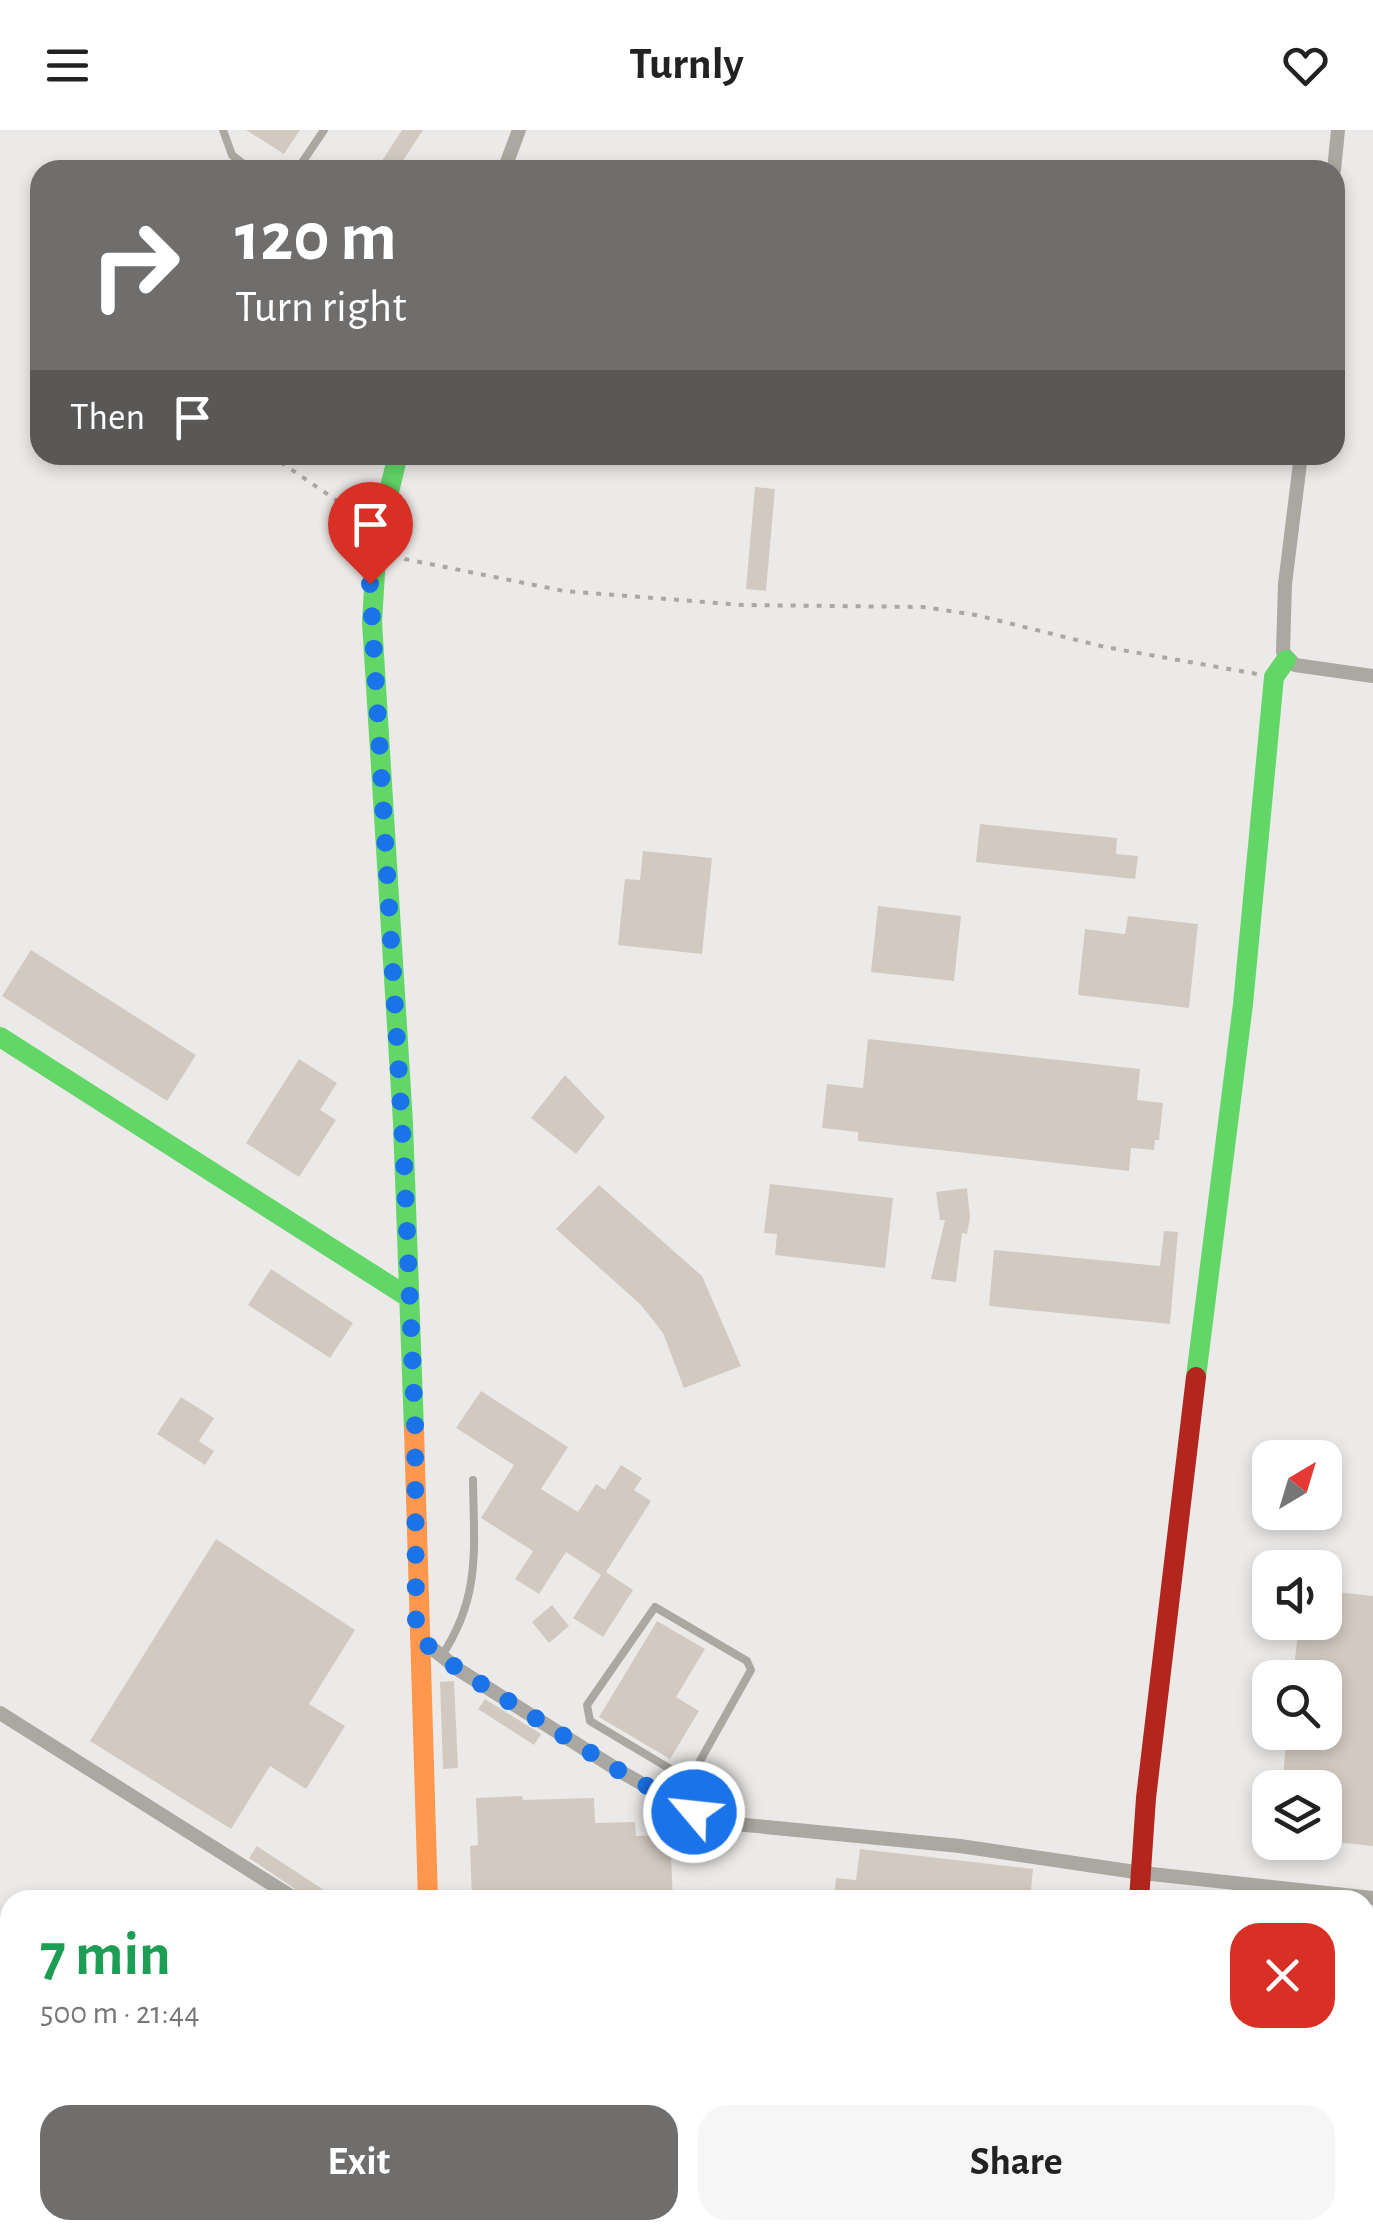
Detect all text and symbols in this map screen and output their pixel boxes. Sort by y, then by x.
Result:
icon: menu [40,38,95,93]
icon: heart [1278,38,1333,93]
text: Turnly [629,42,744,87]
icon: right [70,200,200,330]
text: 120 m [235,203,397,273]
text: Turn right [235,285,407,330]
icon: arrive [165,390,220,445]
text: Then [70,399,145,437]
pin [328,482,413,585]
icon: arrive [343,497,398,552]
north arrow [1252,1440,1342,1530]
map controls [1252,1440,1342,1860]
button: sound [1252,1550,1342,1640]
button: search [1252,1660,1342,1750]
position arrow [642,1760,746,1864]
button: layers [1252,1770,1342,1860]
button: close [1230,1923,1335,2028]
text: 7 min [40,1926,171,1986]
text: 500 m · 21:44 [40,1997,200,2029]
button: Exit [40,2105,678,2220]
button: Share [698,2105,1335,2220]

